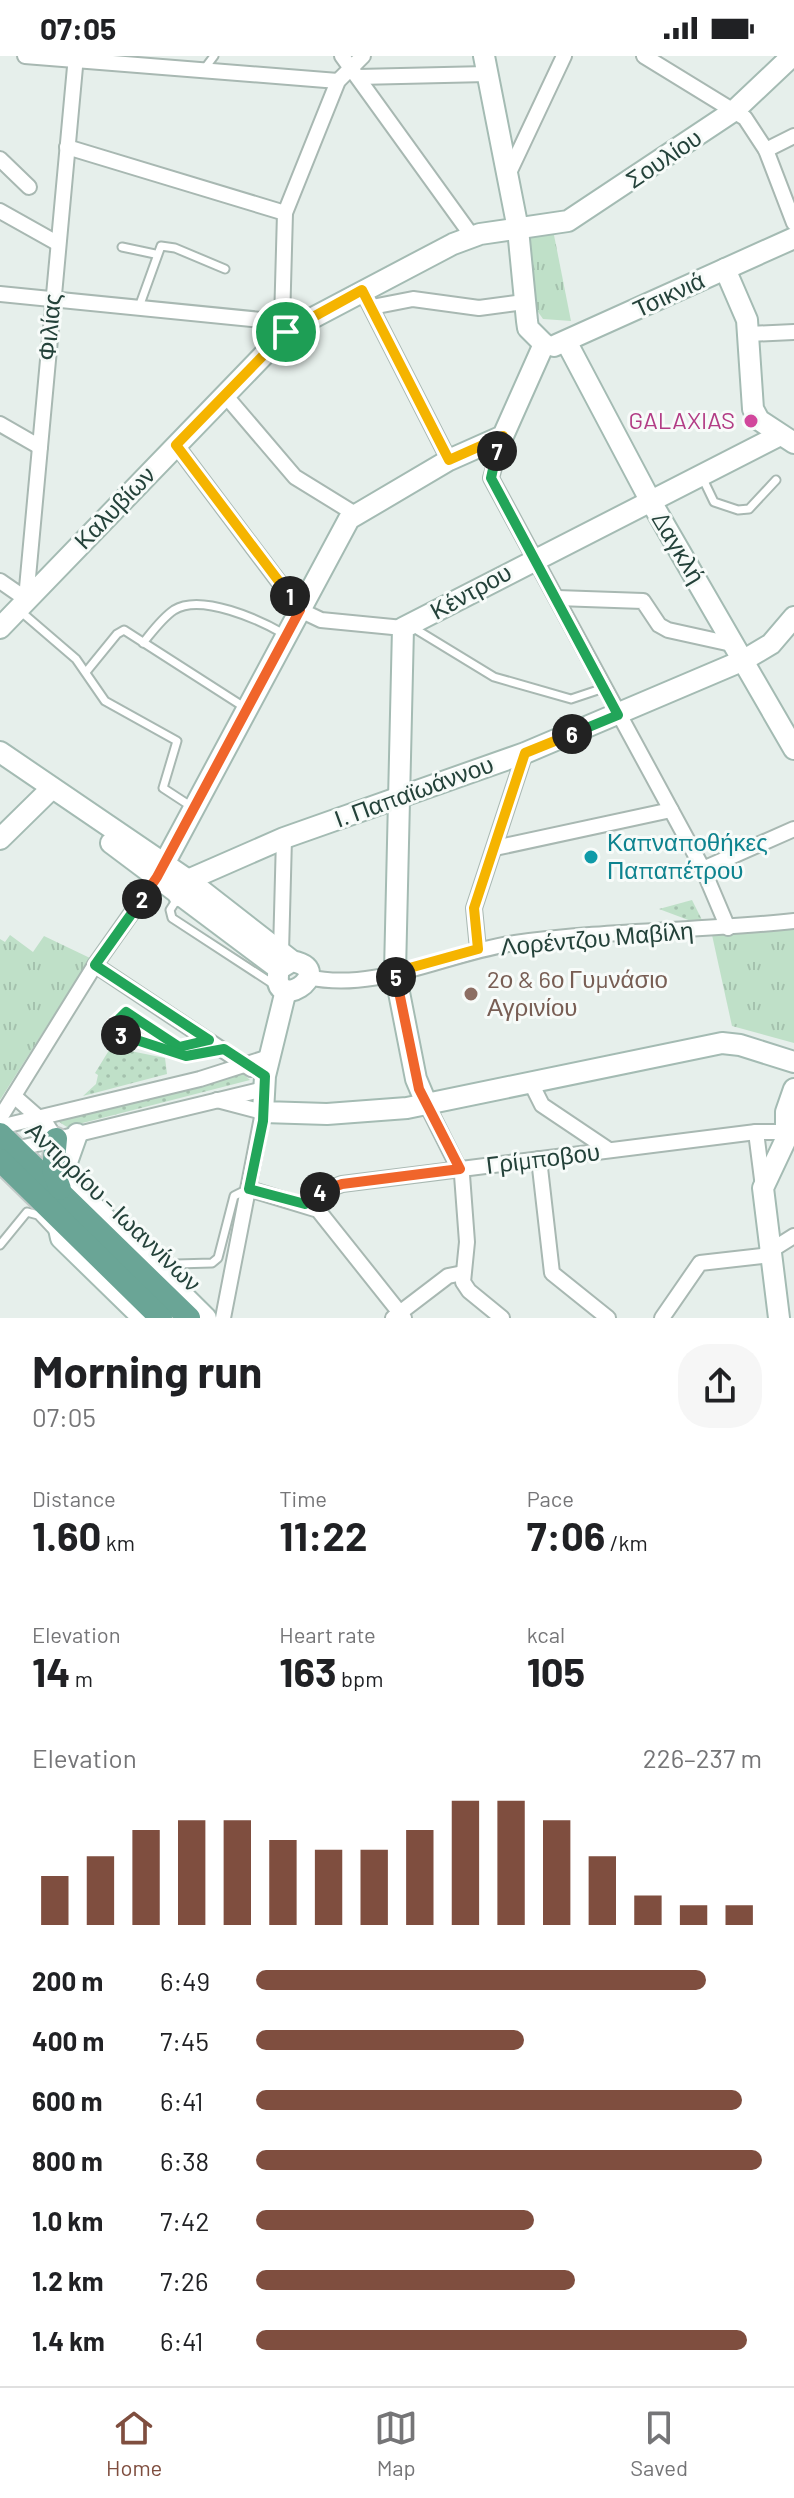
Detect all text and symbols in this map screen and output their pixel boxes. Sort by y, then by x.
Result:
text: 07:05 [40,10,116,46]
street label: Σουλίου [620,122,707,194]
street label: Τσικνιά [628,265,709,323]
street label: Φιλίας [31,292,66,362]
pin [252,298,320,366]
icon: arrive [264,310,308,354]
place label: GALAXIAS [628,405,735,434]
marker: GALAXIAS [742,412,760,430]
pin: 7 [477,431,517,471]
text: 7 [492,438,502,464]
street label: Καλυβίων [67,459,160,554]
street label: Δαγκλή [647,506,712,588]
street label: Κέντρου [425,557,516,625]
pin: 1 [270,576,310,616]
text: 1 [286,583,294,609]
pin: 6 [552,714,592,754]
text: 6 [566,721,578,747]
street label: Ι. Παπαϊωάννου [330,748,497,833]
place label: Καπναποθήκες Παπαπέτρου [607,827,768,884]
marker: Καπναποθήκες Παπαπέτρου [582,848,600,866]
pin: 2 [122,879,162,919]
text: 2 [136,886,148,912]
street label: Λορέντζου Μαβίλη [499,915,695,960]
pin: 5 [376,957,416,997]
text: 5 [390,964,402,990]
place label: 2ο & 6ο Γυμνάσιο Αγρινίου [487,964,668,1021]
marker: 2ο & 6ο Γυμνάσιο Αγρινίου [462,985,480,1003]
pin: 3 [101,1015,141,1055]
text: 3 [115,1022,127,1048]
street label: Αντιρρίου - Ιωαννίνων [21,1115,208,1297]
street label: Γρίμποβου [484,1136,601,1179]
pin: 4 [300,1172,340,1212]
text: 4 [313,1179,327,1205]
text: Morning run [32,1344,262,1397]
button: share [678,1344,762,1428]
text: 07:05 [32,1401,96,1432]
text: Distance [32,1485,116,1511]
text: Time [279,1485,327,1511]
text: Pace [527,1485,574,1511]
text: 1.60 [32,1511,101,1559]
text: 11:22 [279,1511,367,1559]
text: 7:06 [527,1511,605,1559]
text: km [101,1529,135,1555]
text: /km [605,1529,648,1555]
text: Elevation [32,1621,121,1647]
text: Heart rate [279,1621,376,1647]
text: kcal [527,1621,565,1647]
text: 14 [32,1647,70,1695]
text: 163 [279,1647,337,1695]
text: 105 [527,1647,585,1695]
text: m [70,1665,93,1691]
text: bpm [337,1665,383,1691]
text: Elevation [32,1742,137,1773]
text: 226–237 m [643,1742,762,1773]
text: 200 m [32,1965,103,1996]
text: 6:49 [160,1965,210,1996]
text: 400 m [32,2025,104,2056]
text: 7:45 [160,2025,209,2056]
text: 600 m [32,2085,103,2116]
text: 6:41 [160,2085,203,2116]
text: 800 m [32,2145,103,2176]
text: 6:38 [160,2145,209,2176]
text: 1.0 km [32,2205,103,2236]
text: 7:42 [160,2205,209,2236]
text: 1.2 km [32,2265,104,2296]
text: 7:26 [160,2265,208,2296]
text: 1.4 km [32,2325,105,2356]
text: 6:41 [160,2325,203,2356]
tab: Home [106,2406,162,2480]
tab: Map [374,2406,418,2480]
tab: Saved [630,2406,688,2480]

